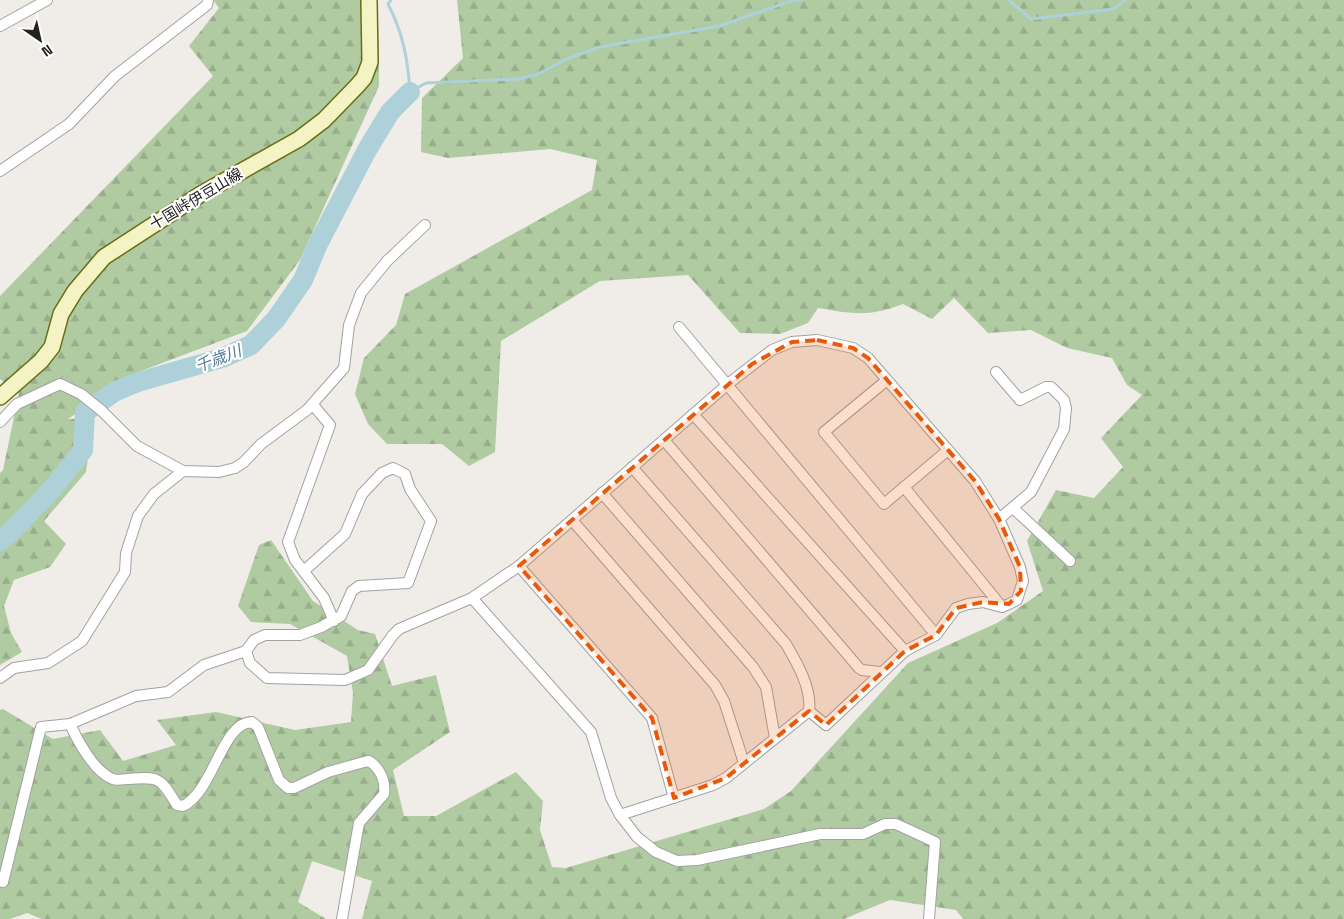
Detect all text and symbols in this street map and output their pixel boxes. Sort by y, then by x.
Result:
north arrow [15,15,65,65]
text: N [38,41,56,61]
street label: 十国峠伊豆山線 [146,163,246,234]
water label: 千歳川 [192,339,246,377]

